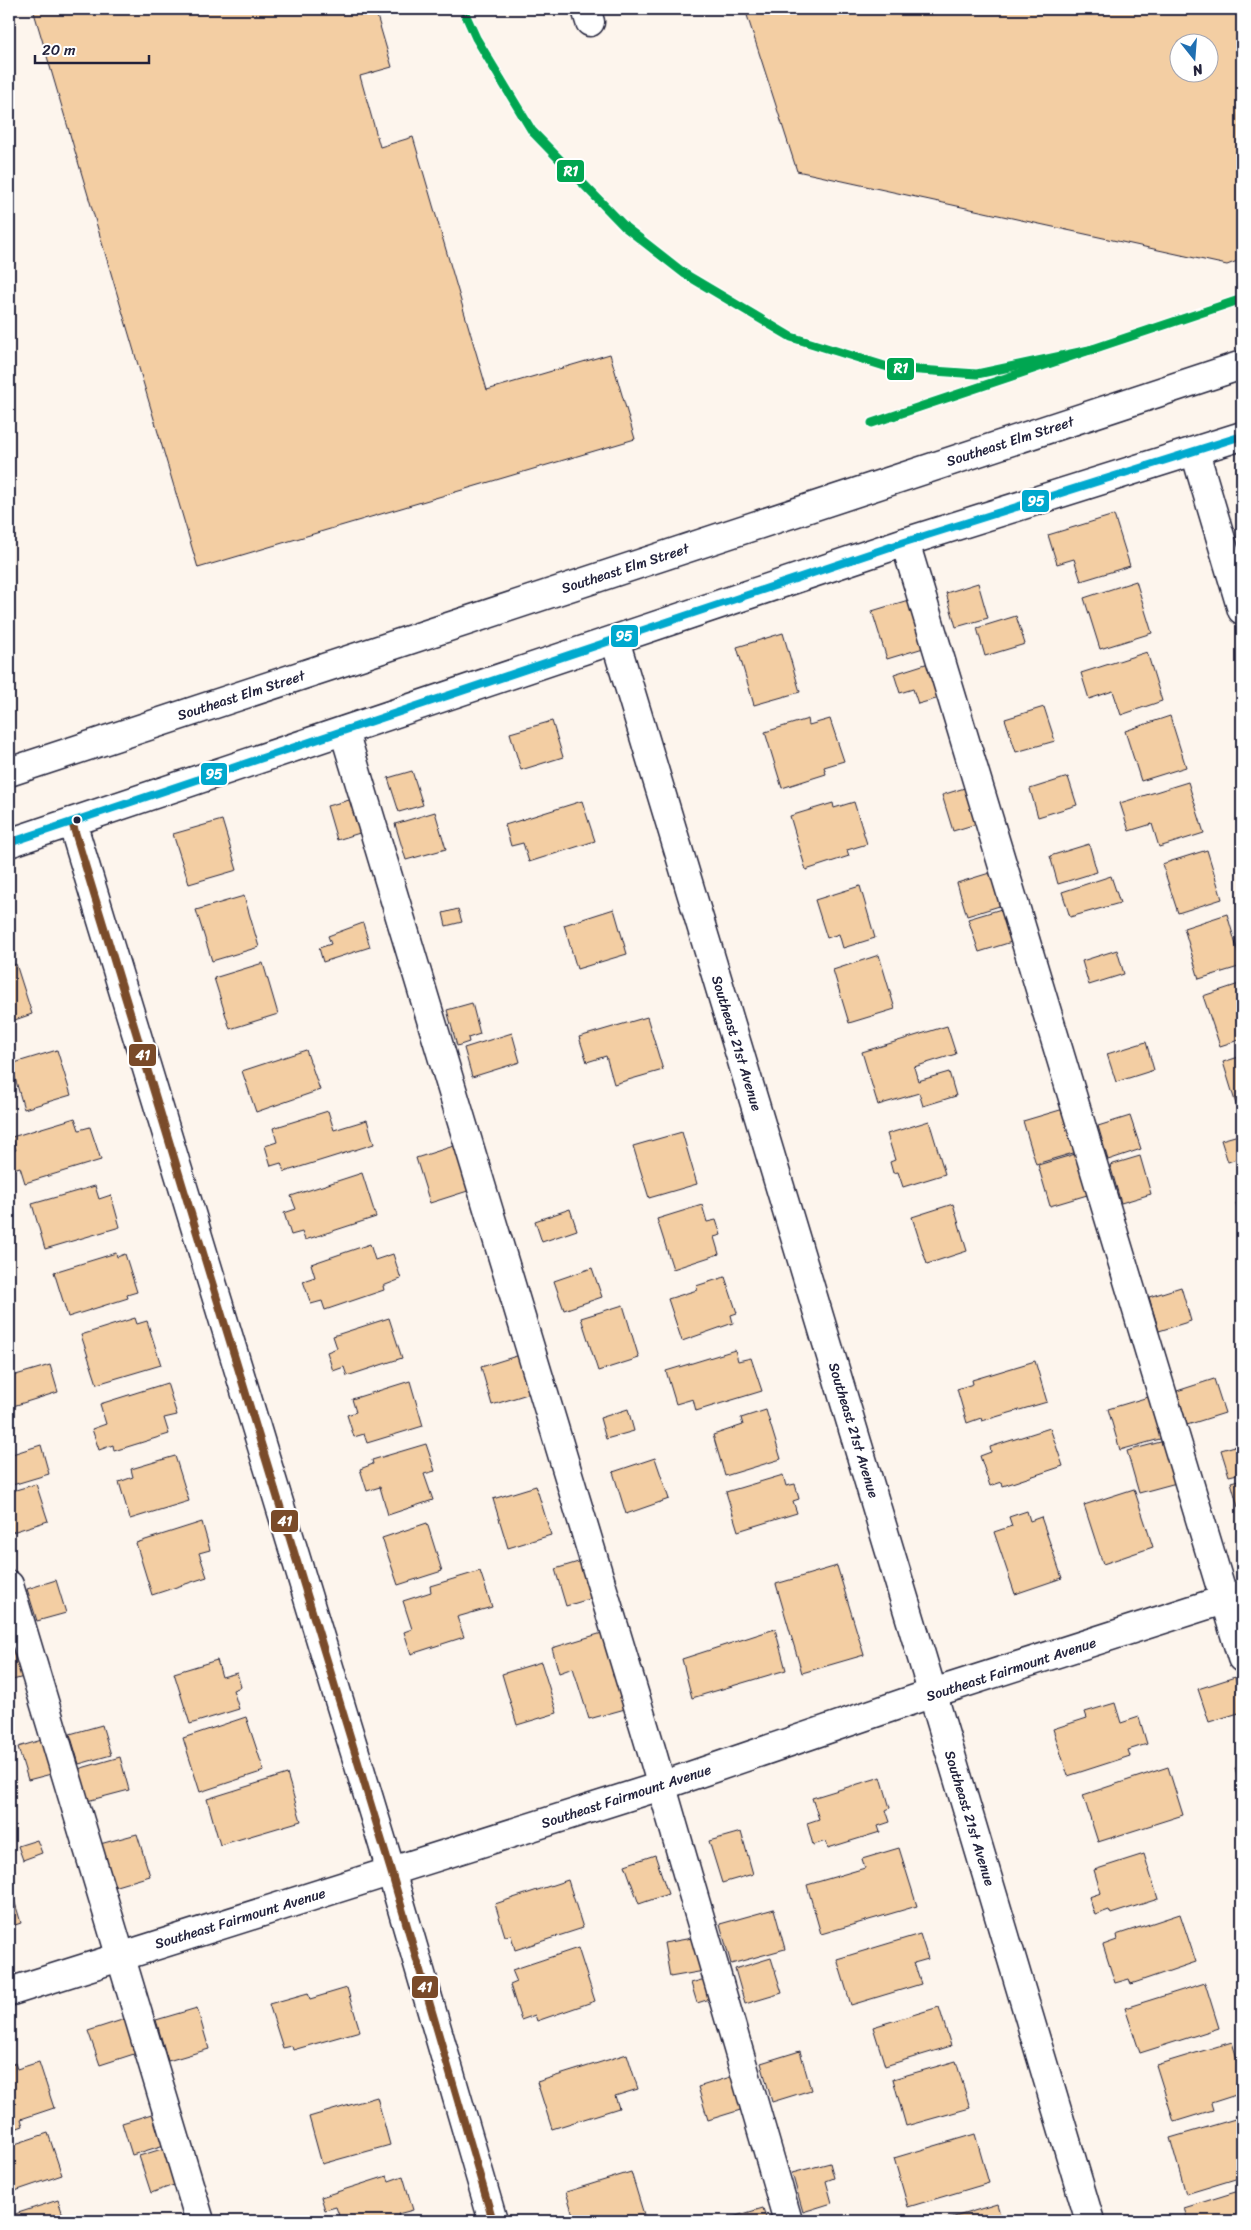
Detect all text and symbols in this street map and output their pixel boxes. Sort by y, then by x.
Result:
scale bar [35,32,149,64]
north arrow [1168,32,1218,82]
text: 20 m [42,37,76,63]
text: N [1189,56,1207,83]
line badge: R1 [556,159,585,183]
text: R1 [563,159,578,184]
text: R1 [893,356,908,381]
line badge: R1 [886,357,915,381]
street label: Southeast Elm Street [943,409,1079,474]
line badge: 95 [1021,489,1050,513]
text: 95 [1027,489,1045,514]
street label: Southeast Elm Street [558,536,694,601]
line badge: 95 [610,624,639,648]
text: 95 [615,624,633,649]
street label: Southeast Elm Street [174,663,310,728]
line badge: 95 [200,762,228,786]
text: 95 [205,762,223,787]
unlabelled marker [72,815,82,825]
street label: Southeast 21st Avenue [704,972,769,1114]
line badge: 41 [128,1043,157,1067]
text: 41 [135,1043,150,1068]
street label: Southeast 21st Avenue [821,1359,886,1501]
line badge: 41 [270,1509,299,1533]
text: 41 [277,1509,292,1534]
street label: Southeast Fairmount Avenue [923,1630,1100,1709]
street label: Southeast 21st Avenue [937,1747,1002,1889]
street label: Southeast Fairmount Avenue [538,1757,715,1836]
street label: Southeast Fairmount Avenue [151,1881,329,1956]
line badge: 41 [411,1975,439,1999]
text: 41 [417,1975,432,2000]

